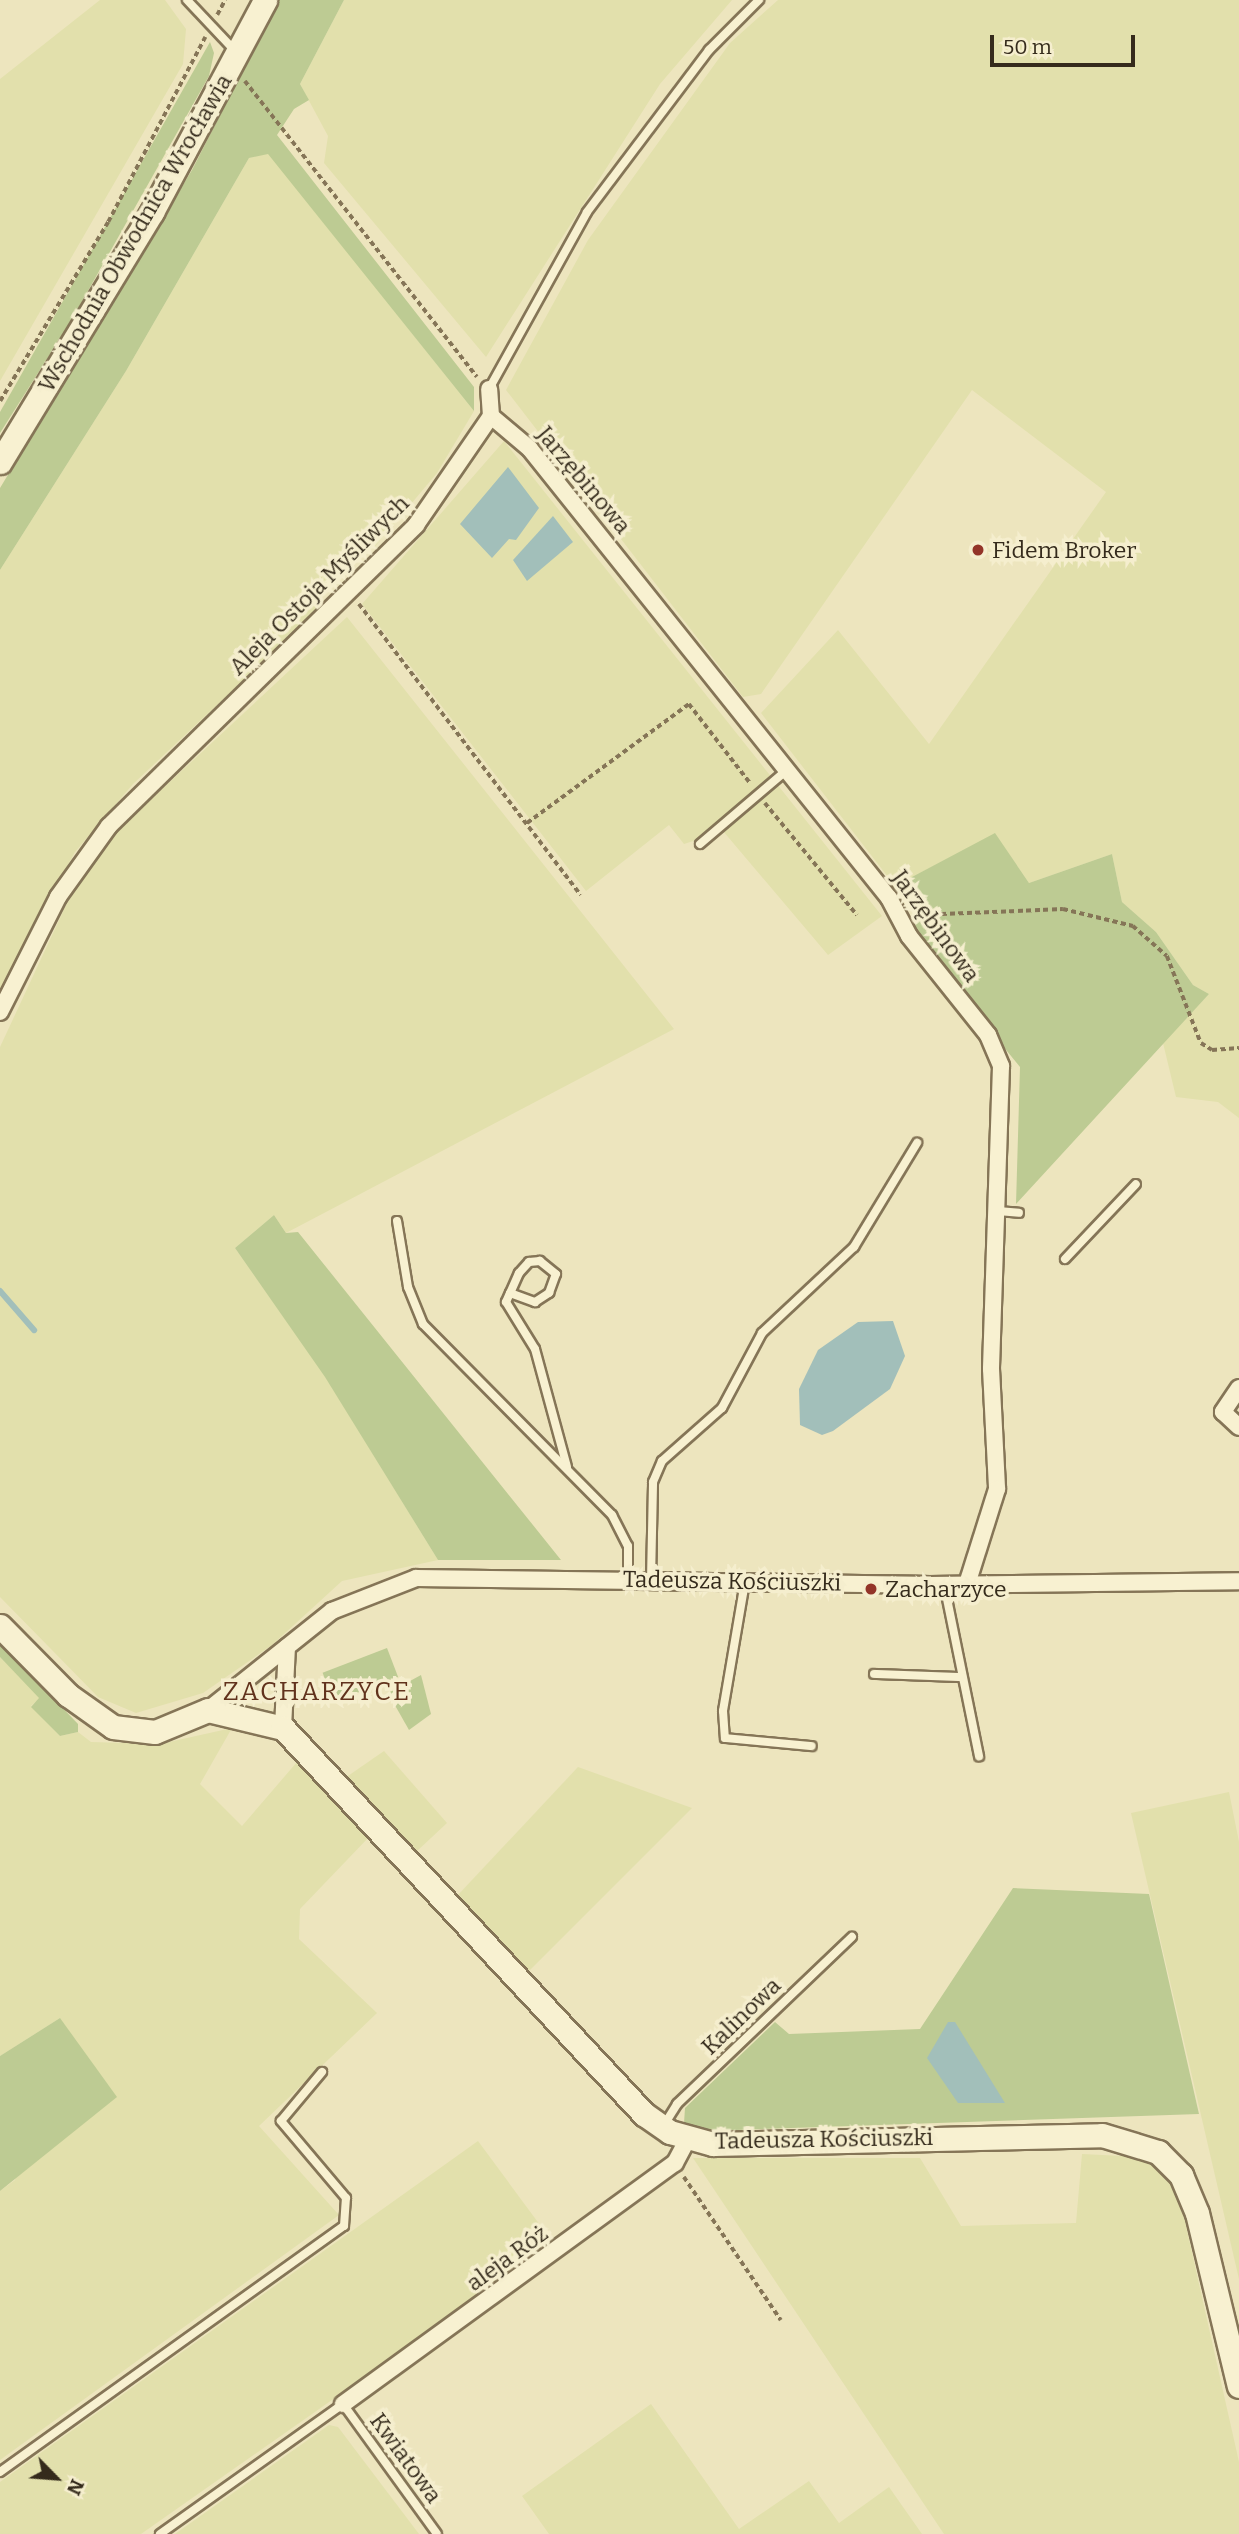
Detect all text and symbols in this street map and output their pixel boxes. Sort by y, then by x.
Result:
scale bar [994,21,1139,65]
text: 50 m [1003,34,1052,60]
street label: Wschodnia Obwodnica Wrocławia [32,69,238,397]
street label: Jarzębinowa [531,421,637,539]
street label: Aleja Ostoja Myśliwych [223,489,415,681]
place label: Fidem Broker [992,536,1136,564]
marker: Fidem Broker [970,542,986,558]
street label: Jarzębinowa [886,865,986,987]
street label: Tadeusza Kościuszki [623,1565,841,1597]
place label: Zacharzyce [885,1575,1007,1603]
marker: Zacharzyce [863,1581,879,1597]
district label: ZACHARZYCE [224,1676,410,1708]
street label: Kalinowa [696,1972,786,2060]
street label: Tadeusza Kościuszki [715,2123,933,2155]
street label: aleja Róż [461,2219,553,2297]
street label: Kwiatowa [364,2408,448,2508]
north arrow [21,2443,91,2513]
text: N [62,2476,89,2499]

